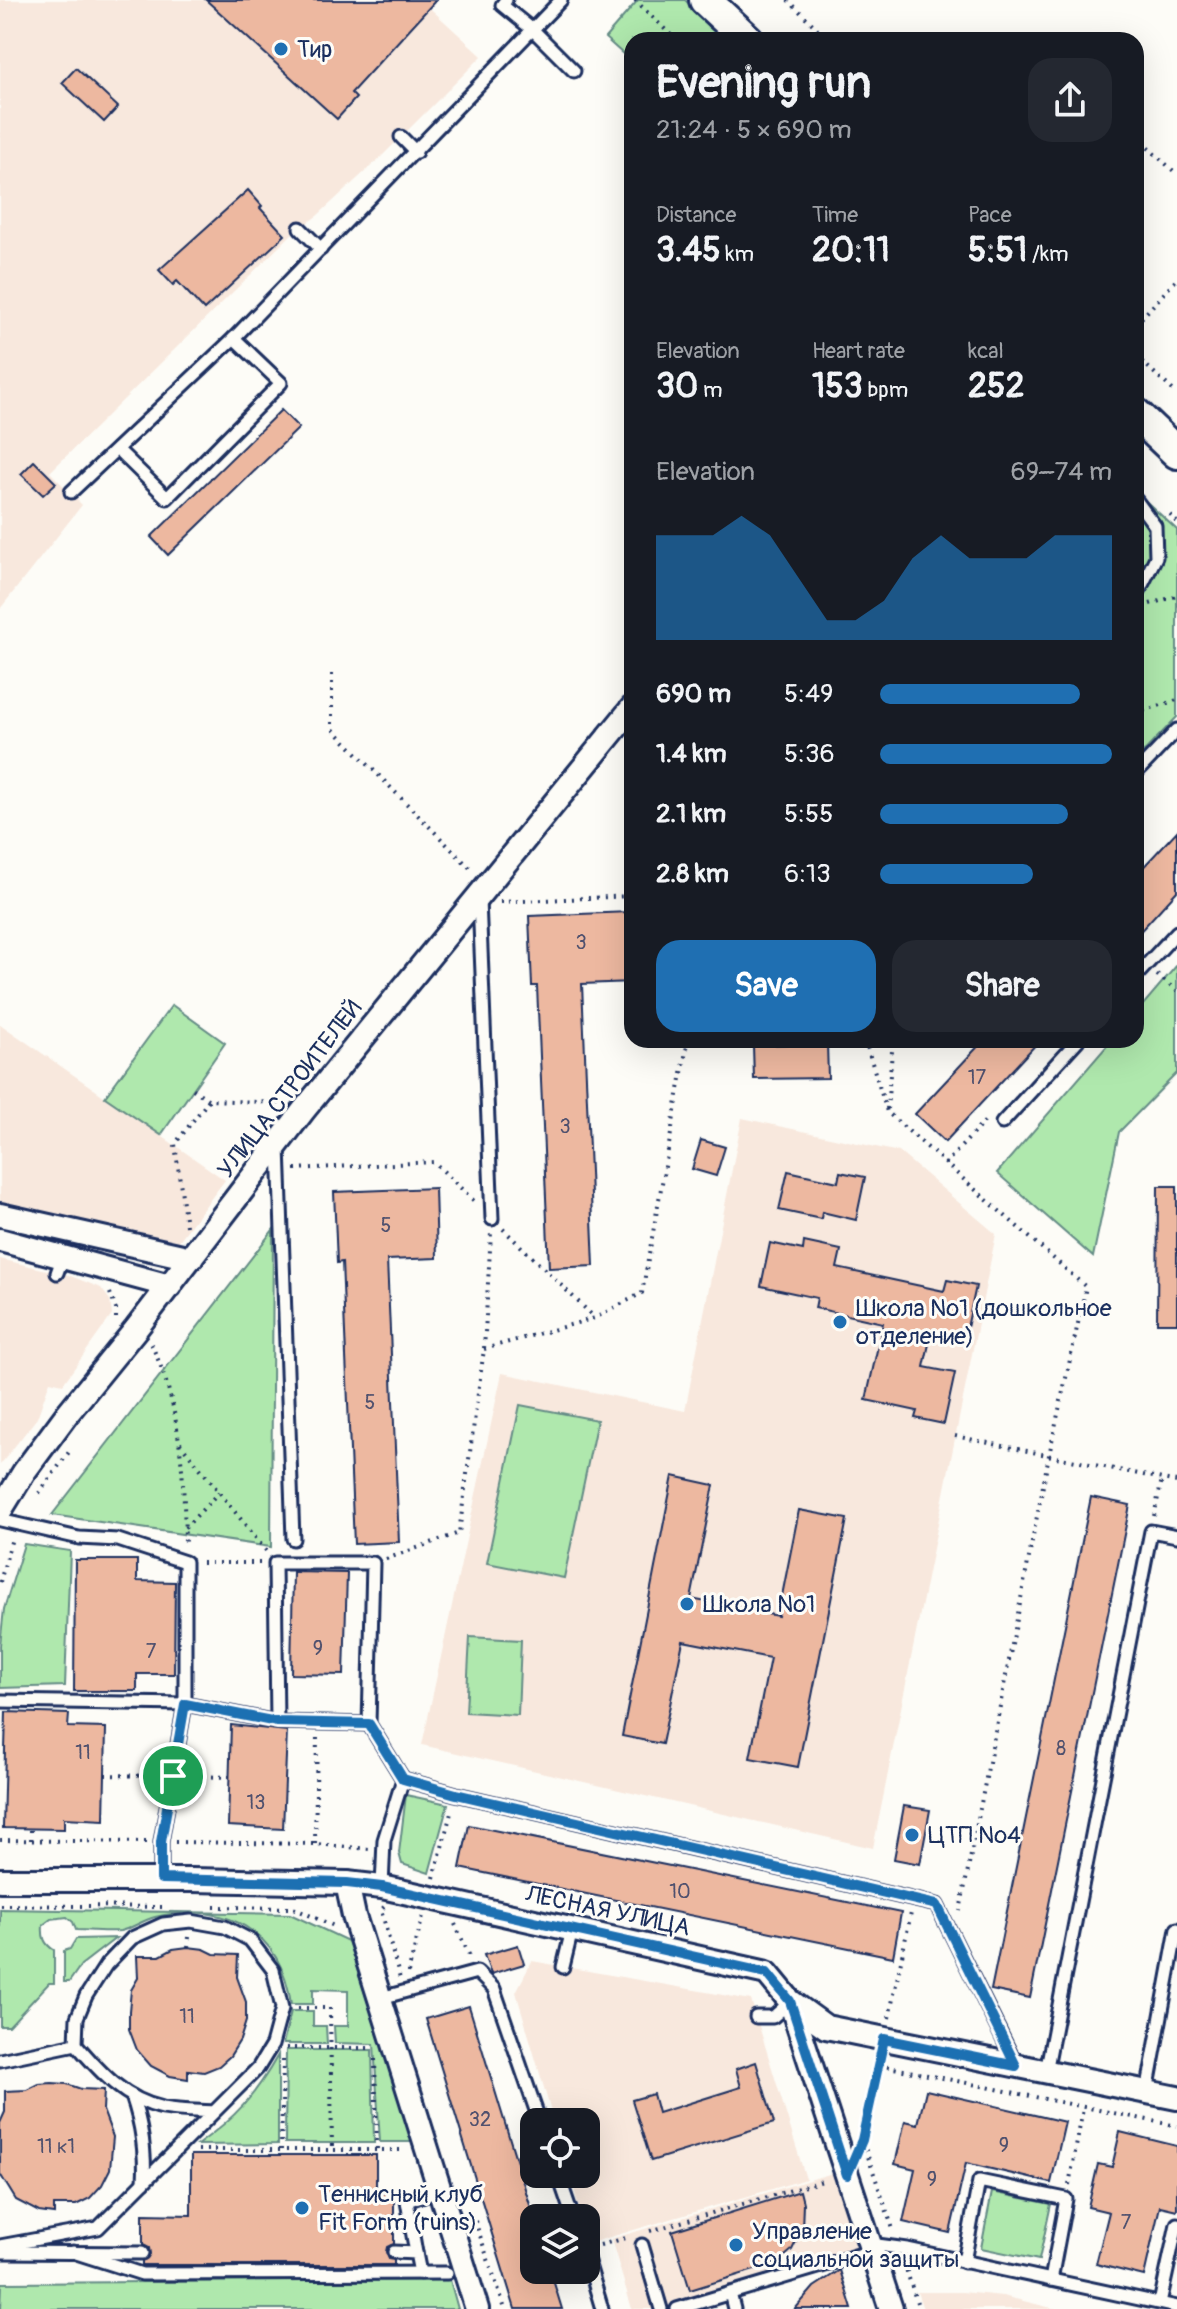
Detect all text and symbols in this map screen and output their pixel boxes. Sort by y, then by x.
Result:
place label: Тир [297,35,332,64]
marker: Тир [272,40,290,58]
text: Evening run [656,56,871,111]
button: share [1028,58,1112,142]
text: 21:24 · 5 × 690 m [656,114,852,146]
text: Distance [656,201,736,229]
text: Time [812,201,858,229]
text: Pace [968,201,1012,229]
text: 3.45 [656,229,721,272]
text: 20:11 [812,229,890,272]
text: 5:51 [968,229,1027,272]
text: km [721,240,754,268]
text: /km [1027,240,1069,268]
text: Elevation [656,337,740,365]
text: Heart rate [812,337,905,365]
text: kcal [968,337,1004,365]
text: 30 [656,365,698,408]
text: 153 [812,365,863,408]
text: 252 [968,365,1024,408]
text: m [698,376,723,404]
text: bpm [863,376,908,404]
text: Elevation [656,456,755,488]
text: 69–74 m [1011,456,1112,488]
text: 690 m [656,678,731,710]
text: 5:49 [784,678,834,710]
text: 1.4 km [656,738,727,770]
text: 5:36 [784,738,835,770]
text: 2.1 km [656,798,726,830]
text: 5:55 [784,798,833,830]
text: 2.8 km [656,858,729,890]
text: 6:13 [784,858,831,890]
house number: 3 [575,930,587,955]
button: Save [656,940,876,1032]
button: Share [892,940,1112,1032]
street label: УЛИЦА СТРОИТЕЛЕЙ [212,994,368,1184]
house number: 17 [968,1065,987,1090]
house number: 3 [559,1114,571,1139]
house number: 5 [381,1213,391,1238]
place label: Школа №1 (дошкольное отделение) [856,1294,1112,1351]
marker: Школа №1 (дошкольное отделение) [831,1313,849,1331]
house number: 5 [365,1390,375,1415]
place label: Школа №1 [703,1590,815,1619]
marker: Школа №1 [678,1595,696,1613]
house number: 9 [313,1636,323,1661]
house number: 7 [146,1639,157,1664]
house number: 8 [1056,1736,1066,1761]
house number: 11 [75,1740,91,1765]
pin [139,1742,207,1810]
icon: arrive [151,1754,195,1798]
house number: 13 [247,1790,265,1815]
place label: ЦТП №4 [928,1821,1021,1850]
marker: ЦТП №4 [903,1826,921,1844]
street label: ЛЕСНАЯ УЛИЦА [522,1879,693,1943]
house number: 10 [669,1879,691,1904]
house number: 11 [179,2004,195,2029]
house number: 32 [469,2107,491,2132]
map controls [520,2108,600,2284]
button: locate [520,2108,600,2188]
house number: 9 [999,2133,1009,2158]
house number: 11 к1 [37,2134,75,2159]
house number: 9 [927,2167,937,2192]
place label: Теннисный клуб Fit Form (ruins) [318,2180,483,2237]
marker: Теннисный клуб Fit Form (ruins) [293,2199,311,2217]
button: layers [520,2204,600,2284]
house number: 7 [1121,2210,1132,2235]
place label: Управление социальной защиты [752,2217,959,2274]
marker: Управление социальной защиты [727,2236,745,2254]

